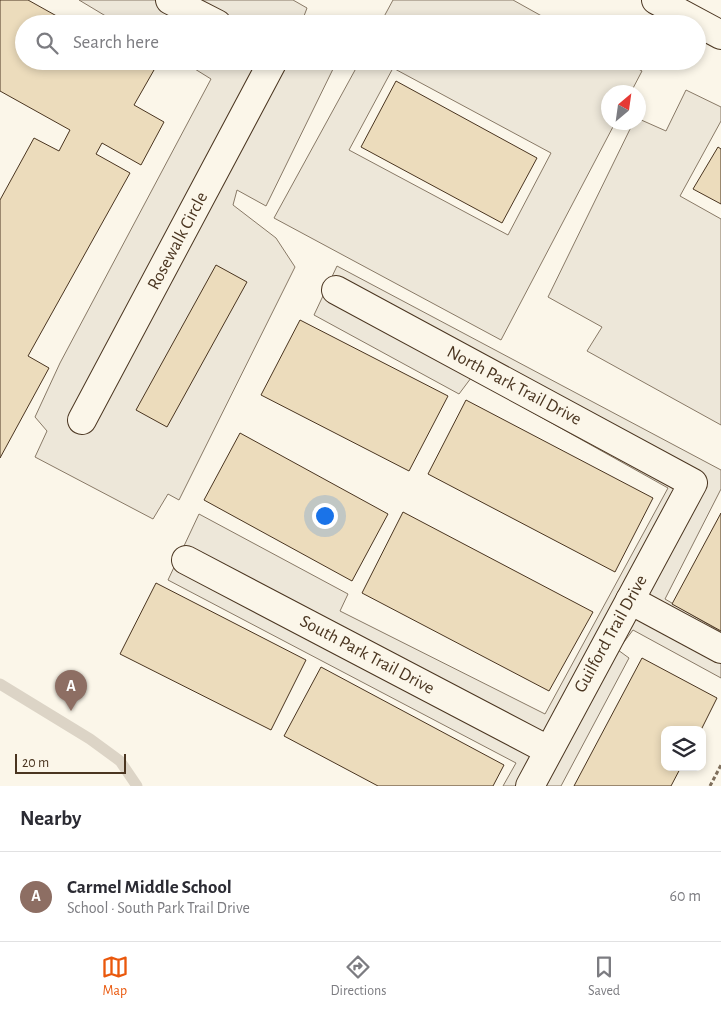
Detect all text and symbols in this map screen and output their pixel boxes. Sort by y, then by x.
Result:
search box [15,15,706,70]
icon: search [33,29,61,57]
text: Search here [73,33,159,52]
north arrow [601,85,646,130]
street label: Rosewalk Circle [145,189,211,293]
street label: North Park Trail Drive [444,343,584,429]
your location [312,503,338,529]
street label: Guilford Trail Drive [571,572,651,696]
street label: South Park Trail Drive [297,612,437,698]
pin: A [55,670,87,711]
map controls [661,726,706,771]
button: layers [661,726,706,771]
scale bar [15,751,126,774]
text: 20 m [22,756,49,770]
text: Nearby [20,808,81,829]
text: Carmel Middle School [67,878,232,897]
text: A [31,888,41,904]
text: 60 m [670,888,701,904]
text: School · South Park Trail Drive [67,900,250,916]
tab: Map [101,953,129,1000]
tab: Directions [331,953,386,1000]
tab: Saved [588,953,620,1000]

